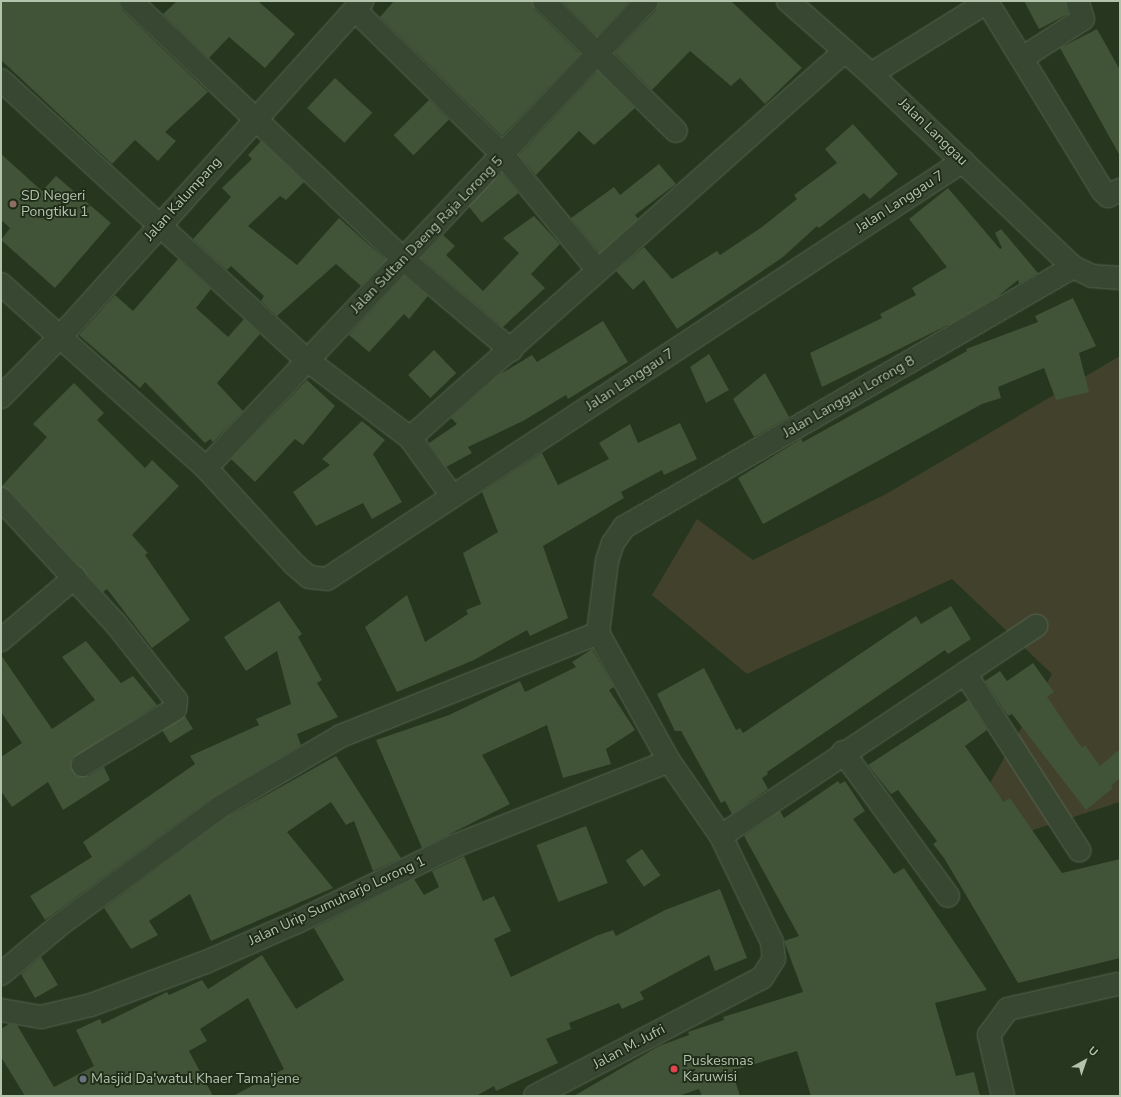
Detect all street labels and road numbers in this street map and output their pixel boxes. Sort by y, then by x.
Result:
street label: Jalan Langgau [895,95,971,169]
street label: Jalan Sultan Daeng Raja Lorong 5 [347,153,507,317]
street label: Jalan Kalumpang [141,154,225,244]
street label: Jalan Langgau 7 [853,167,947,237]
street label: Jalan Langgau 7 [583,345,677,415]
street label: Jalan Langgau Lorong 8 [780,352,918,442]
street label: Jalan Urip Sumuharjo Lorong 1 [246,853,428,949]
street label: Jalan M. Jufri [590,1021,668,1073]

